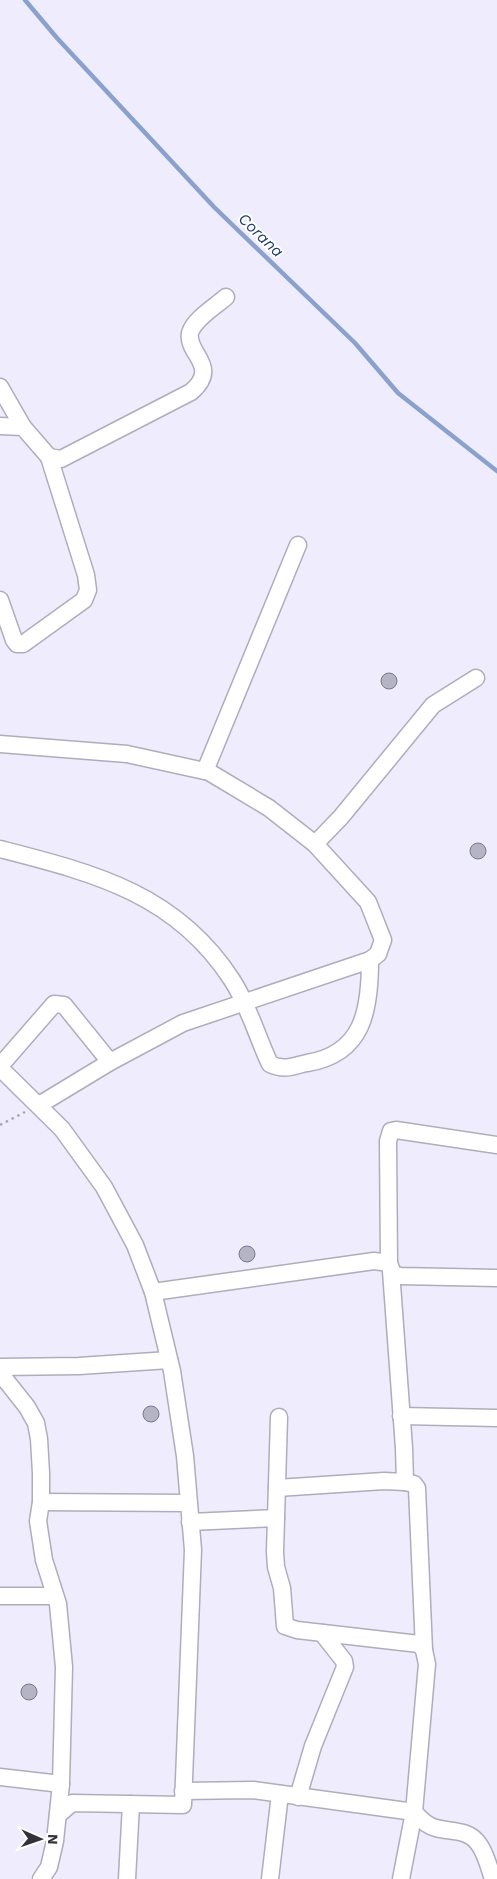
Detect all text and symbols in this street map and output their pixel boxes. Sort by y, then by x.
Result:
water label: Corana [234,209,288,261]
north arrow [15,1814,65,1864]
text: N [45,1834,61,1845]

